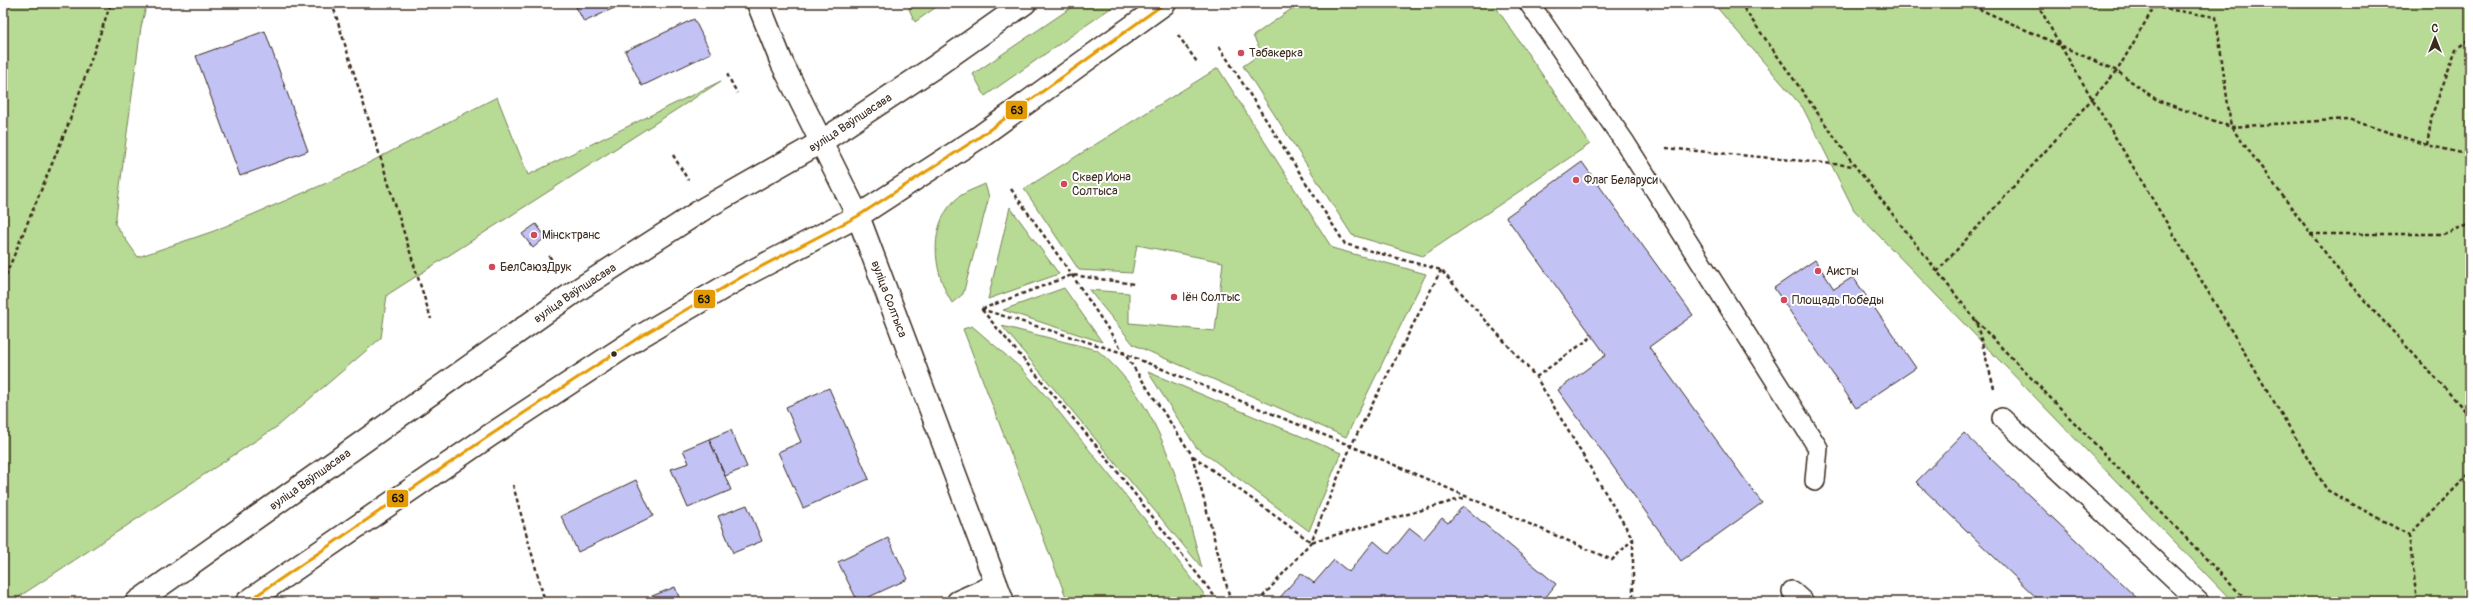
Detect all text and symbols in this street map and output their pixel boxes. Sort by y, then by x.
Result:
north arrow [2415,18,2455,58]
text: С [2432,22,2439,35]
place label: Табакерка [1249,46,1303,61]
marker: Табакерка [1236,48,1246,58]
street label: вуліца Ваўпшасава [806,90,895,155]
line badge: 63 [1005,100,1028,120]
text: 63 [1011,104,1023,117]
place label: Сквер Иона Солтыса [1072,170,1131,199]
place label: Флаг Беларуси [1584,173,1659,188]
marker: Флаг Беларуси [1571,175,1581,185]
marker: Сквер Иона Солтыса [1059,179,1069,189]
place label: Мінсктранс [542,228,600,243]
marker: Мінсктранс [529,230,539,240]
street label: вуліца Солтыса [867,259,910,340]
place label: БелСаюзДрук [500,260,572,275]
street label: вуліца Ваўпшасава [531,260,619,326]
marker: БелСаюзДрук [487,262,497,272]
place label: Аисты [1826,264,1859,279]
marker: Аисты [1813,266,1823,276]
line badge: 63 [693,289,716,309]
place label: Іён Солтыс [1182,290,1240,305]
marker: Іён Солтыс [1169,292,1179,302]
text: 63 [698,293,710,306]
place label: Площадь Победы [1792,293,1884,308]
marker: Площадь Победы [1779,295,1789,305]
unlabelled marker [609,349,619,359]
street label: вуліца Ваўпшасава [267,446,354,514]
line badge: 63 [386,489,409,508]
text: 63 [392,492,404,505]

